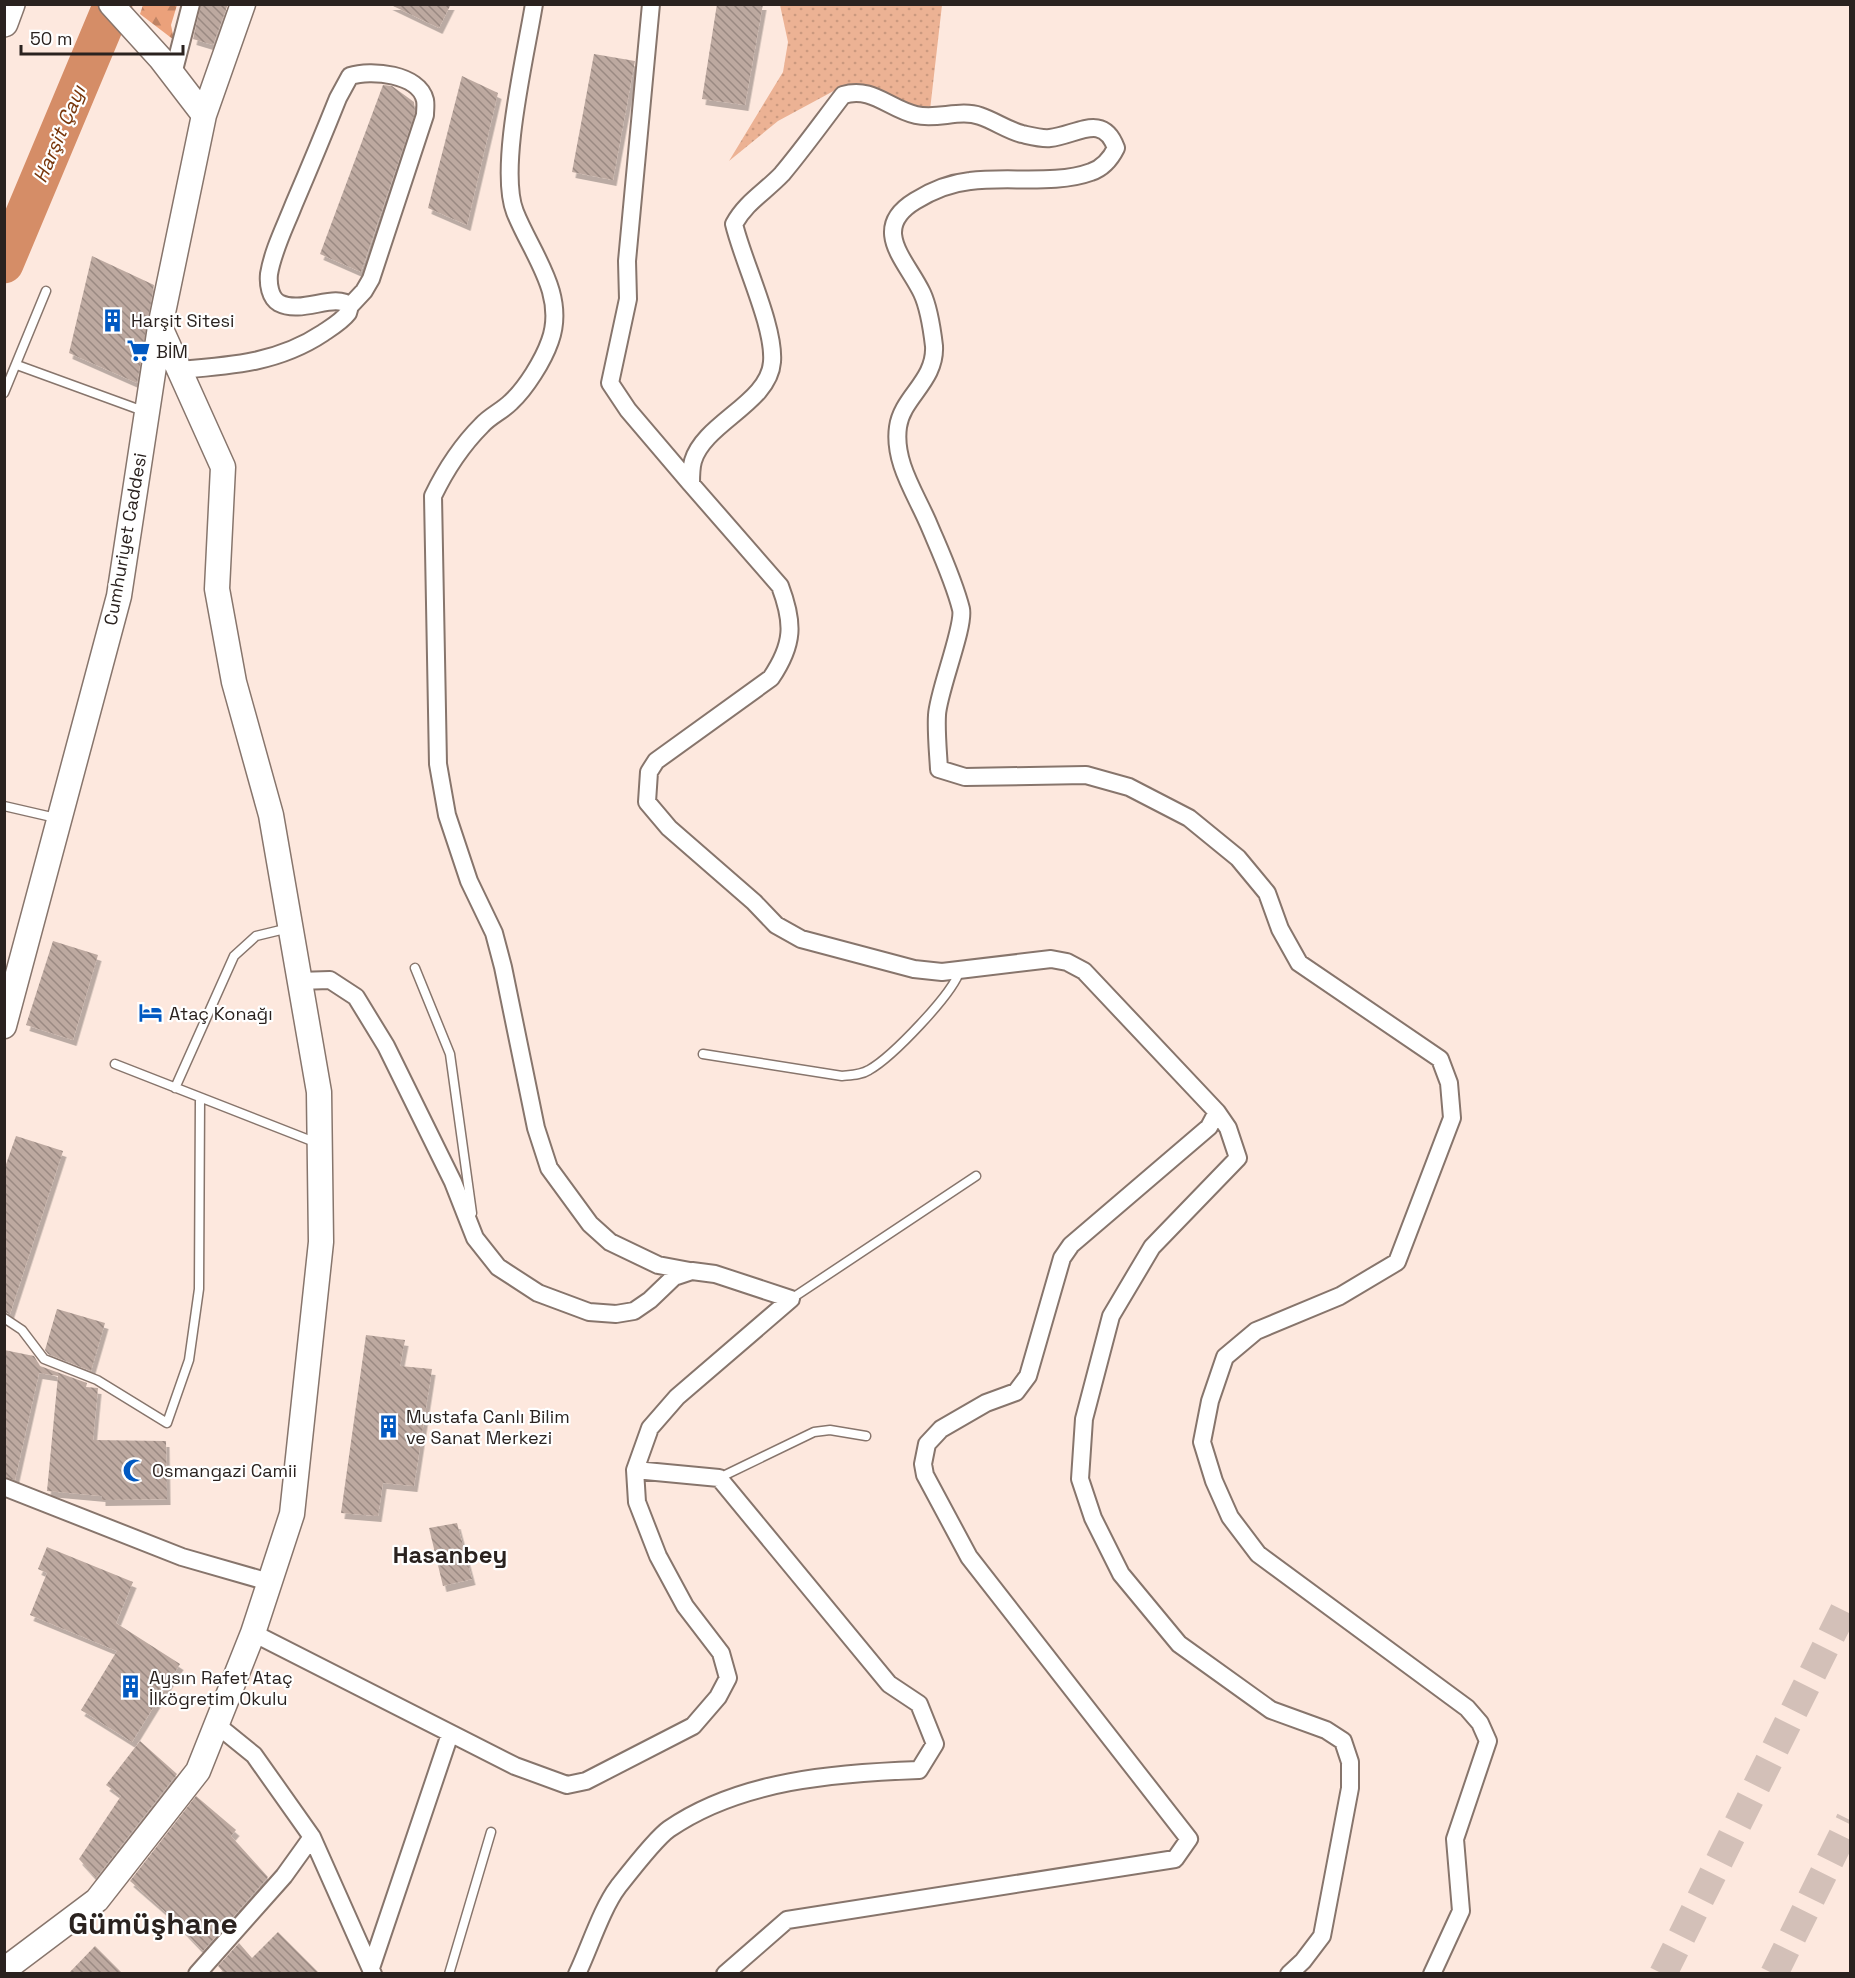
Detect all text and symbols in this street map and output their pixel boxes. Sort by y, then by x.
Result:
scale bar [21,18,183,56]
text: 50 m [30,27,72,50]
water label: Harşit Çayı [27,81,92,186]
building icon: Harşit Sitesi [100,307,126,333]
place label: Harşit Sitesi [131,309,235,332]
supermarket icon: BİM [125,338,151,364]
place label: BİM [156,340,188,363]
street label: Cumhuriyet Caddesi [98,451,152,627]
hotel icon: Ataç Konağı [138,1000,164,1026]
place label: Ataç Konağı [169,1002,273,1025]
place label: Mustafa Canlı Bilim ve Sanat Merkezi [406,1405,570,1449]
building icon: Mustafa Canlı Bilim ve Sanat Merkezi [375,1413,401,1439]
mosque icon: Osmangazi Camii [121,1457,147,1483]
place label: Osmangazi Camii [152,1459,297,1482]
district label: Hasanbey [393,1539,507,1570]
place label: Aysın Rafet Ataç İlkögretim Okulu [149,1666,293,1710]
building icon: Aysın Rafet Ataç İlkögretim Okulu [118,1674,144,1700]
district label: Gümüşhane [68,1904,238,1943]

